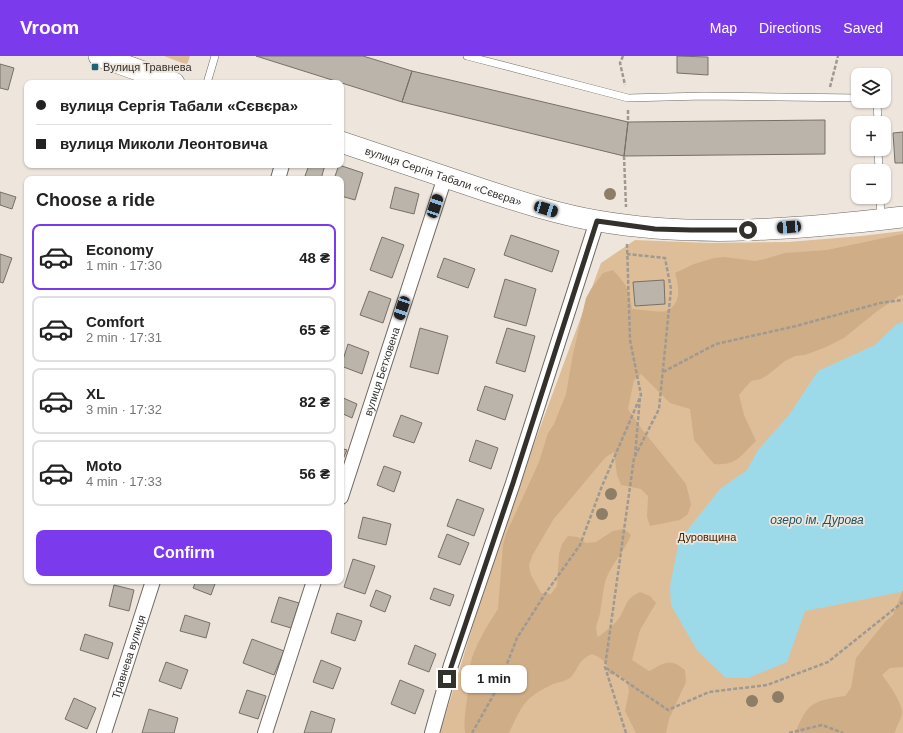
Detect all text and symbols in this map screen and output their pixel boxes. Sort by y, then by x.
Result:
text: Vroom [20,17,79,38]
text: Map [710,20,737,36]
text: Directions [759,20,821,36]
text: Saved [843,20,883,36]
place label: Вулиця Травнева [103,61,192,73]
marker: Вулиця Травнева [90,62,100,72]
map controls [851,68,891,204]
button: layers [851,68,891,108]
text: вулиця Сергія Табали «Сєвєра» [60,97,298,114]
button: + [851,116,891,156]
text: вулиця Миколи Леонтовича [60,135,268,152]
street label: вулиця Сергія Табали «Сєвєра» [364,144,523,208]
button: − [851,164,891,204]
text: Choose a ride [36,190,155,210]
car [426,193,444,219]
car [533,200,559,218]
car [777,220,801,234]
route start [739,221,757,239]
icon: car [38,239,74,275]
text: Economy [86,241,154,258]
text: 48 ₴ [299,249,330,266]
text: 1 min · 17:30 [86,258,162,273]
car [393,295,411,321]
icon: car [38,311,74,347]
text: Comfort [86,313,144,330]
text: 65 ₴ [299,321,330,338]
street label: вулиця Бетховена [362,325,402,417]
text: 2 min · 17:31 [86,330,162,345]
icon: car [38,383,74,419]
text: XL [86,385,105,402]
text: 82 ₴ [299,393,330,410]
text: 3 min · 17:32 [86,402,162,417]
icon: car [38,455,74,491]
text: Moto [86,457,122,474]
text: 56 ₴ [299,465,330,482]
text: 4 min · 17:33 [86,474,162,489]
water label: озеро ім. Дурова [770,513,864,527]
button: Confirm [36,530,332,576]
park label: Дуровщина [678,531,737,543]
street label: Травнева вулиця [109,614,148,700]
callout: 1 min [461,665,527,693]
route end [438,670,456,688]
text: 1 min [477,671,511,686]

